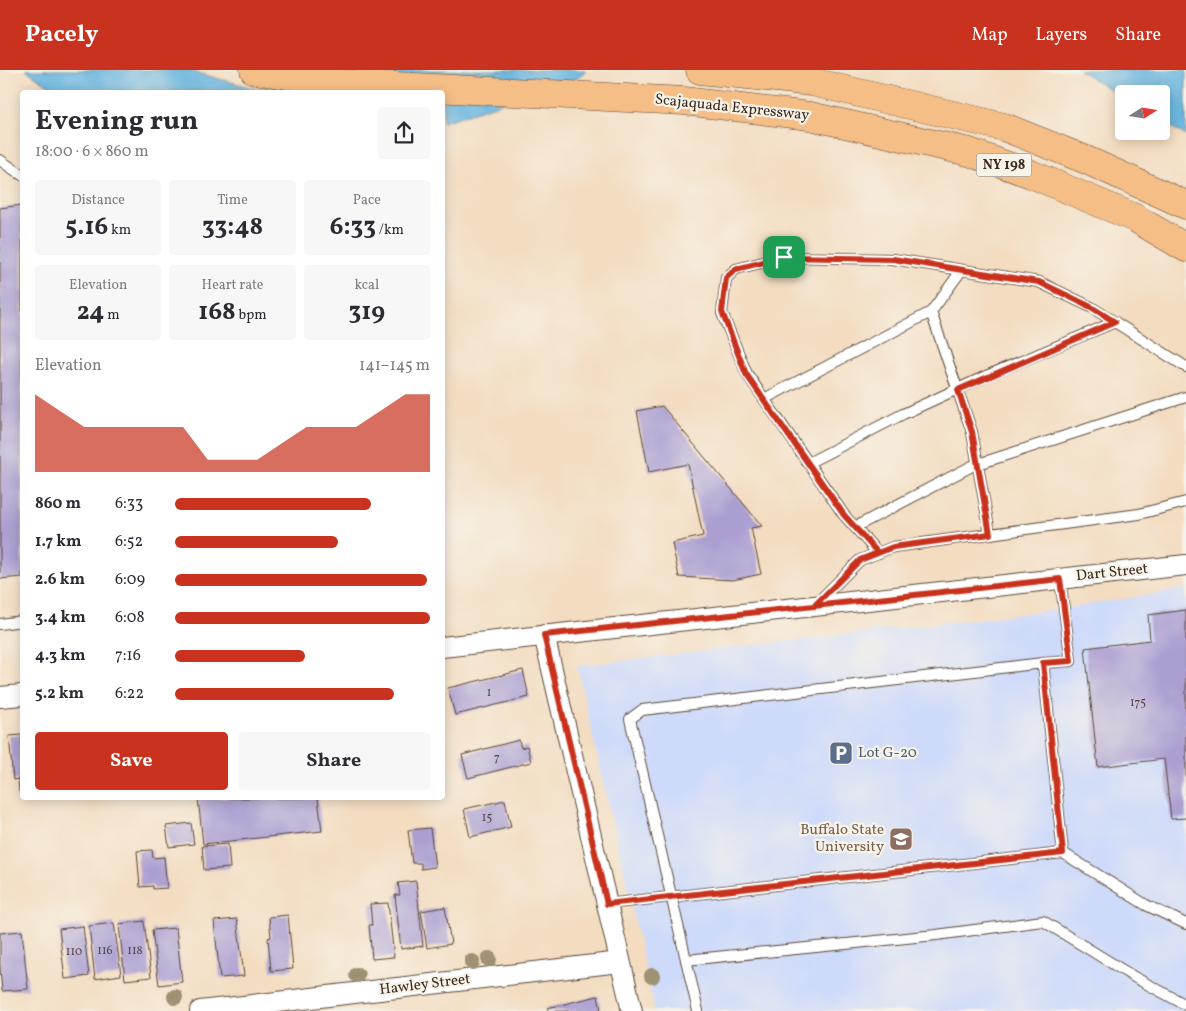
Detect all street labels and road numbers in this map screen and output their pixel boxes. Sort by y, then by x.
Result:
street label: Scajaquada Expressway [654,89,810,127]
road number: NY 198 [976,154,1032,176]
street label: Dart Street [1075,559,1149,587]
street label: Hawley Street [378,969,472,1001]

